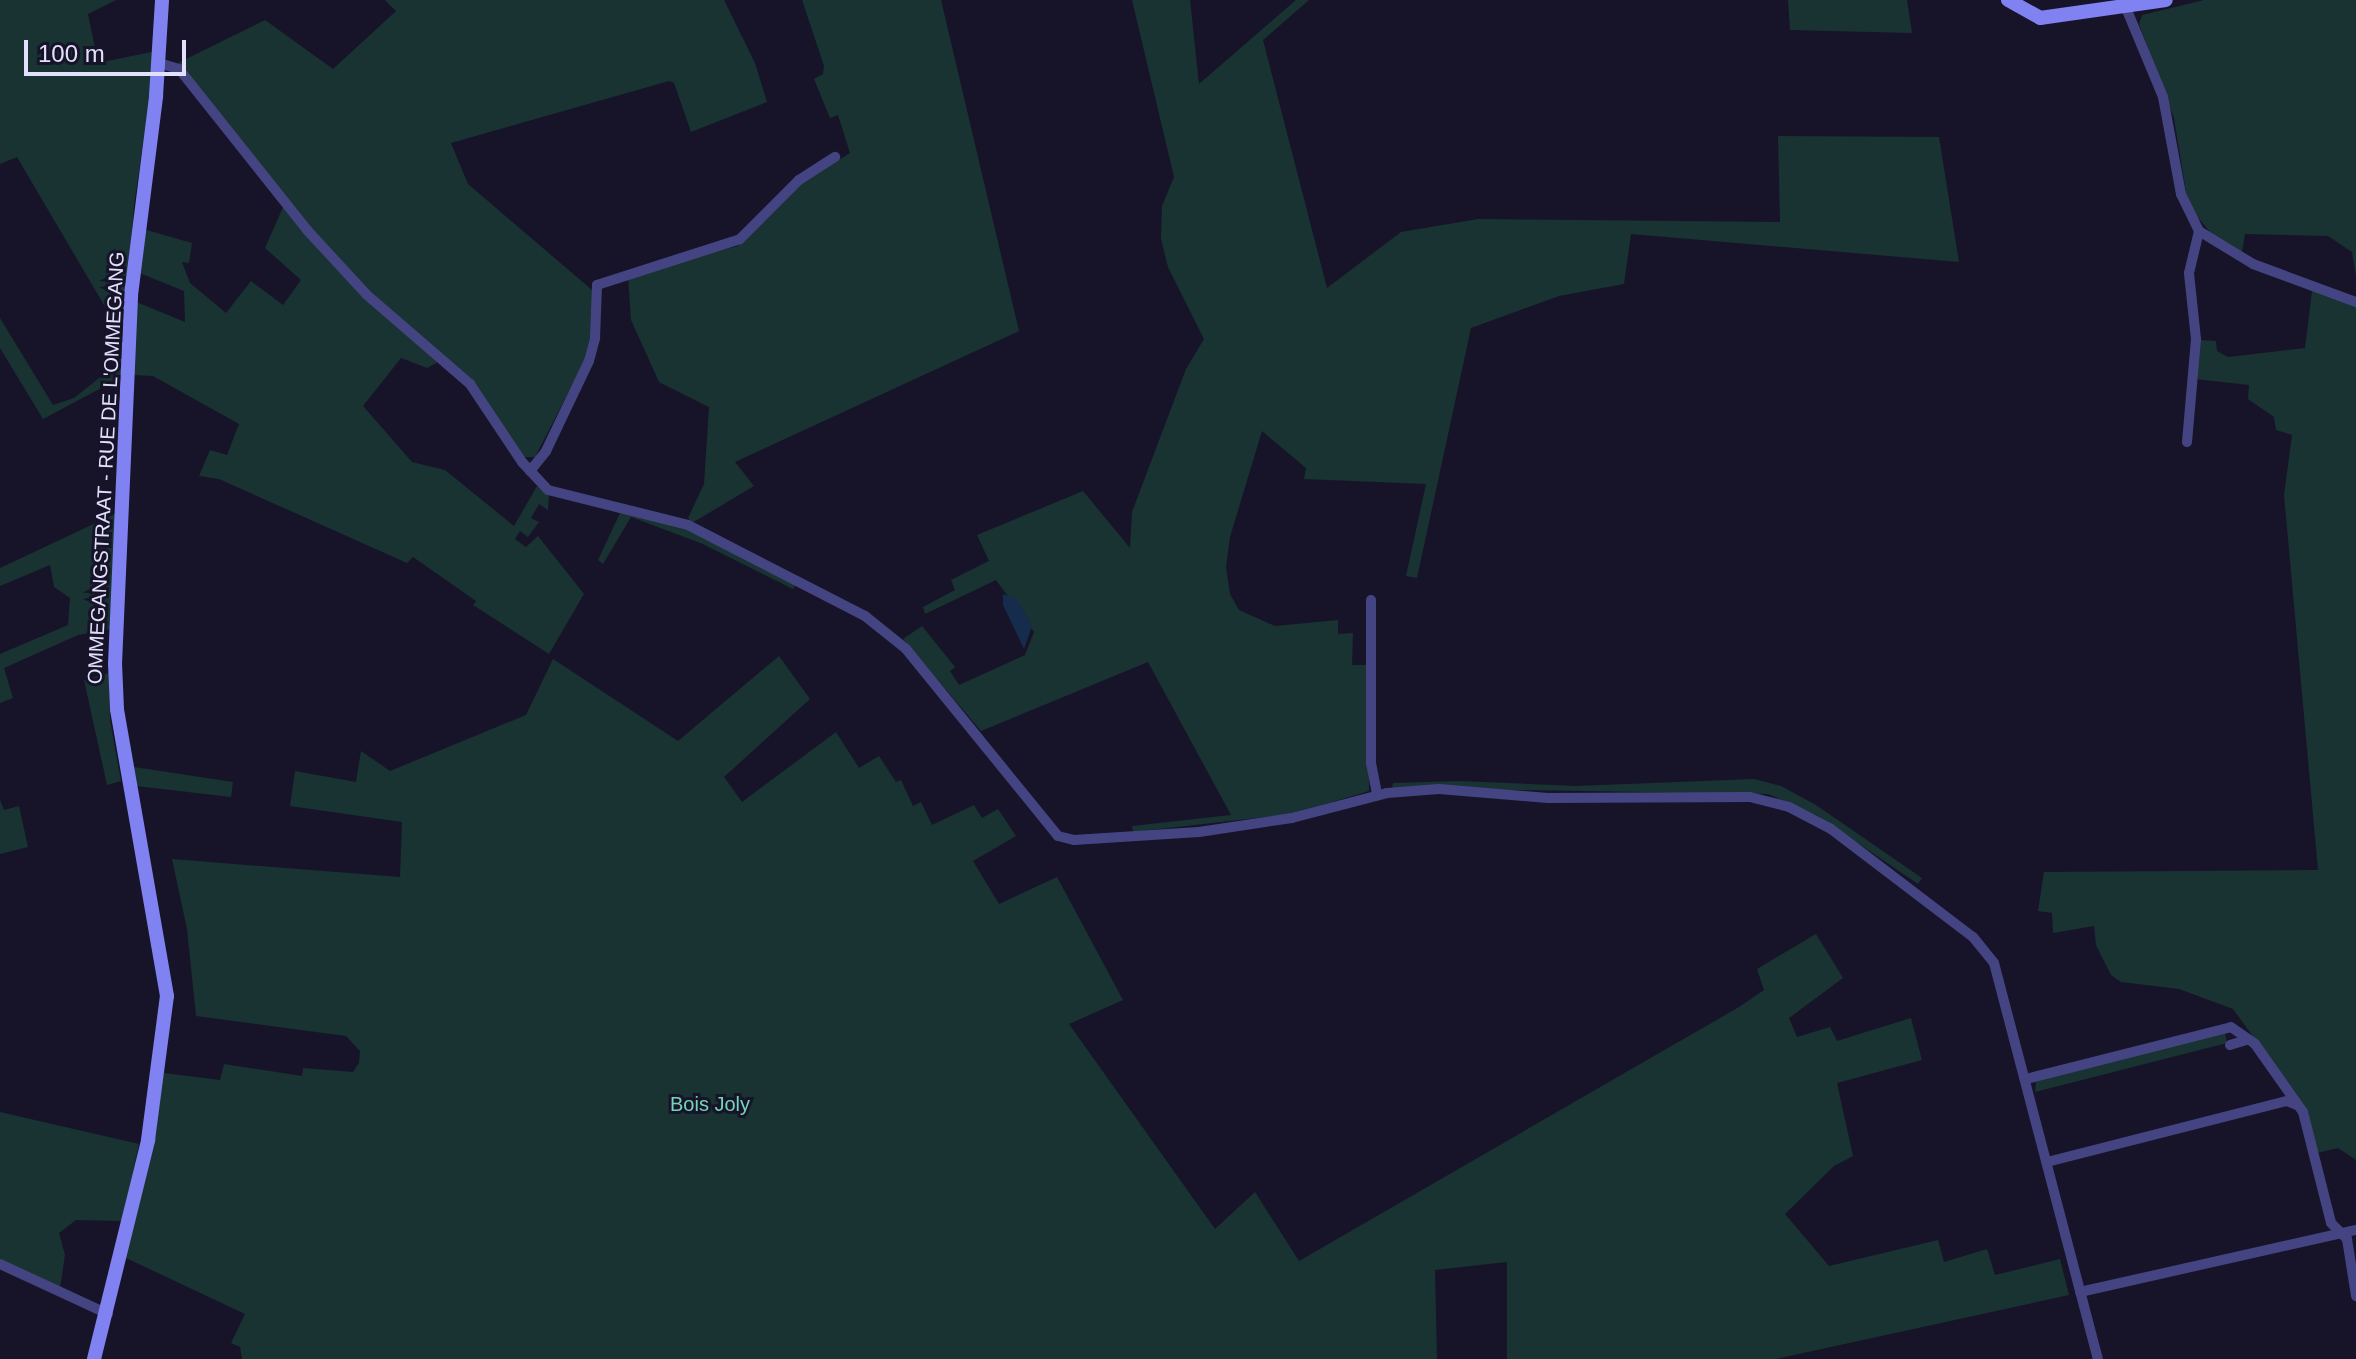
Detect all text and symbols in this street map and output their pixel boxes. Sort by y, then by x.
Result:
scale bar [28,24,190,74]
text: 100 m [38,40,105,67]
street label: OMMEGANGSTRAAT - RUE DE L'OMMEGANG [83,251,129,685]
park label: Bois Joly [670,1092,750,1116]

